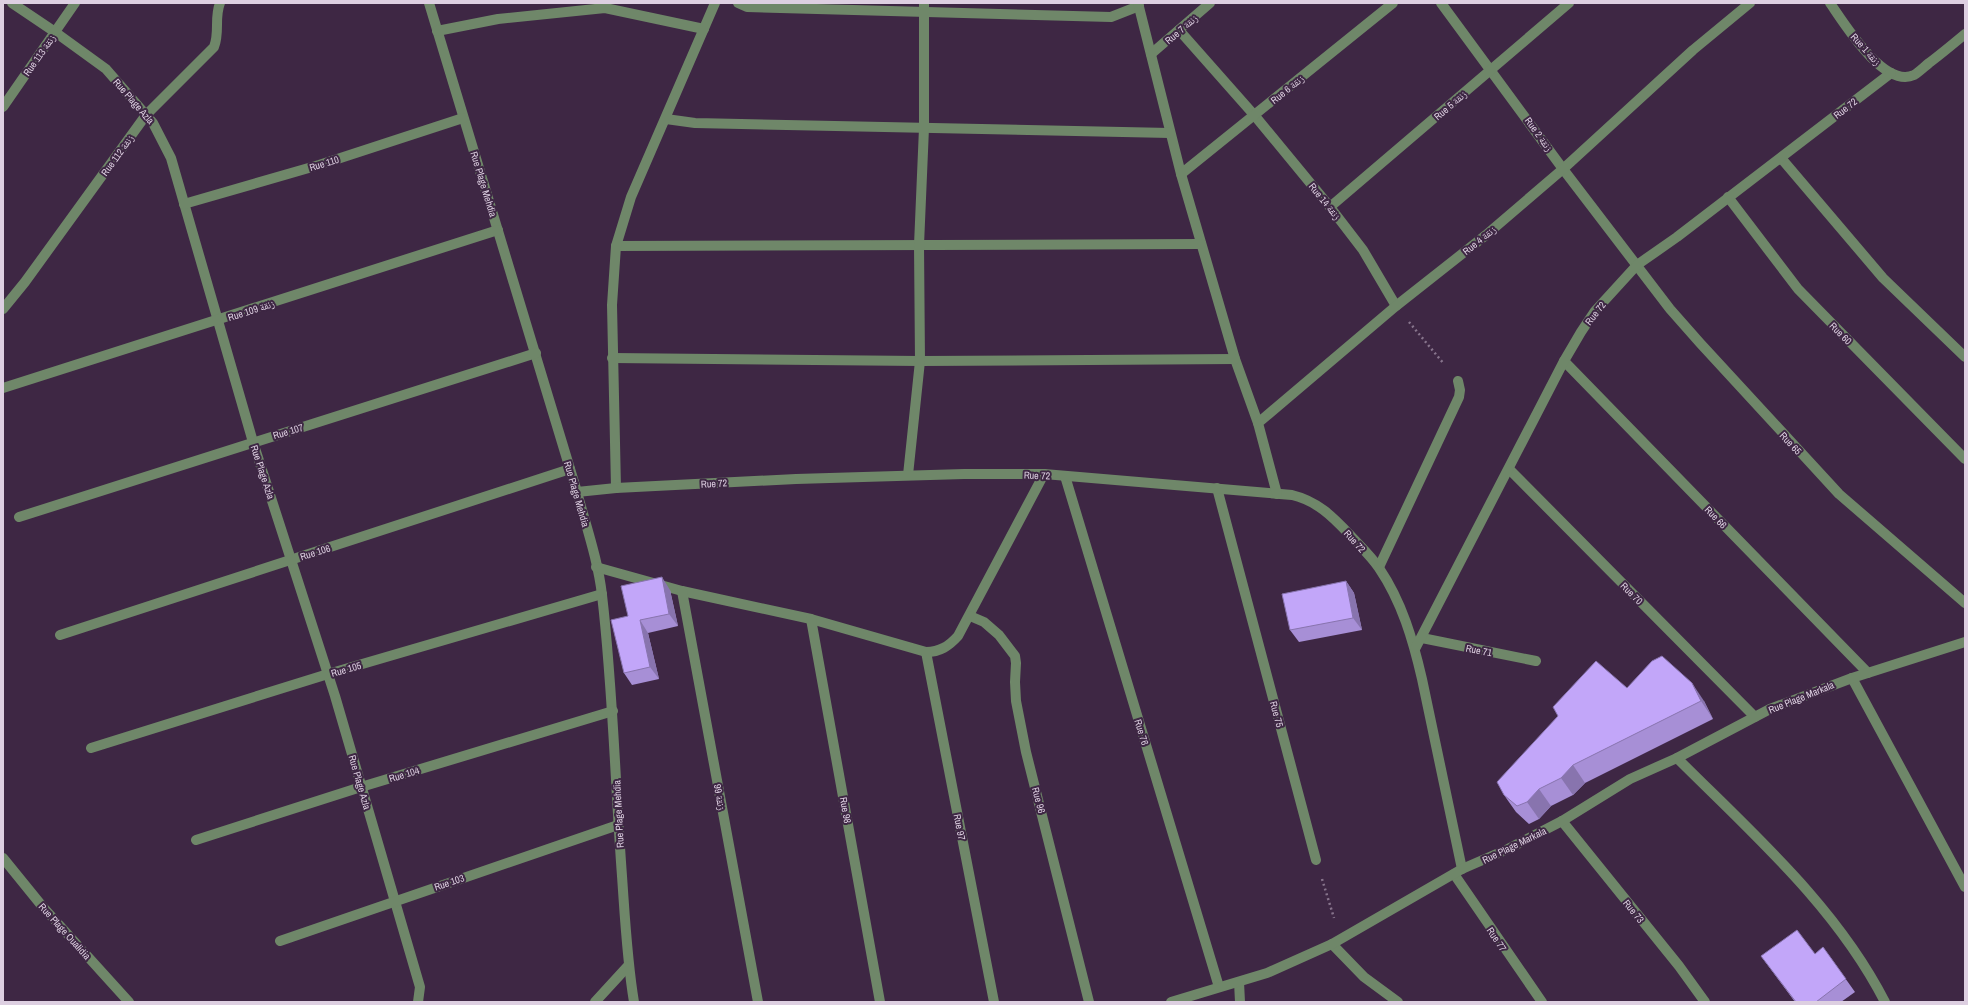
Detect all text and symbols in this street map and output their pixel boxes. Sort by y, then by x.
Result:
street label: Rue 7 زنقة [1162,12,1200,47]
street label: Rue 1 زنقة [1848,30,1884,68]
street label: Rue 113 زنقة [20,32,58,79]
street label: Rue 6 زنقة [1268,72,1307,107]
street label: Rue Plage Azla [110,76,157,127]
street label: Rue 5 زنقة [1431,88,1469,123]
street label: Rue 72 [1831,95,1860,122]
street label: Rue 2 زنقة [1522,115,1555,154]
street label: Rue 112 زنقة [98,132,137,178]
street label: Rue Plage Mehdia [467,150,500,219]
street label: Rue 110 [308,153,341,174]
street label: Rue 14 زنقة [1306,180,1344,223]
street label: Rue 4 زنقة [1460,223,1499,258]
street label: Rue 109 زنقة [226,297,276,324]
street label: Rue 72 [1582,299,1609,328]
street label: Rue 60 [1827,319,1855,348]
street label: Rue 107 [271,421,305,442]
street label: Rue 65 [1777,429,1805,458]
street label: Rue Plage Azla [248,443,278,501]
street label: Rue Plage Mehdia [561,460,592,529]
street label: Rue 72 [1024,469,1051,482]
street label: Rue 72 [700,476,728,491]
street label: Rue 66 [1702,503,1730,532]
street label: Rue 72 [1341,527,1369,556]
street label: Rue 106 [298,541,332,563]
street label: Rue 70 [1618,579,1646,608]
street label: Rue 71 [1465,642,1494,659]
street label: Rue 105 [329,659,363,680]
street label: Rue Plage Markala [1766,678,1836,717]
street label: Rue 75 [1267,700,1286,729]
street label: Rue 76 [1131,718,1152,747]
street label: Rue Plage Azla [346,753,374,811]
street label: Rue 104 [387,764,421,785]
street label: Rue Plage Mehdia [610,779,627,848]
street label: زنقة 99 [711,783,728,811]
street label: Rue 96 [1029,786,1048,815]
street label: Rue 98 [837,796,854,825]
street label: Rue 97 [951,813,968,842]
street label: Rue Plage Markala [1480,824,1549,867]
street label: Rue 103 [432,871,466,894]
street label: Rue 73 [1620,897,1647,926]
street label: Rue Plage Oualidia [36,900,94,963]
street label: Rue 77 [1484,925,1510,954]

